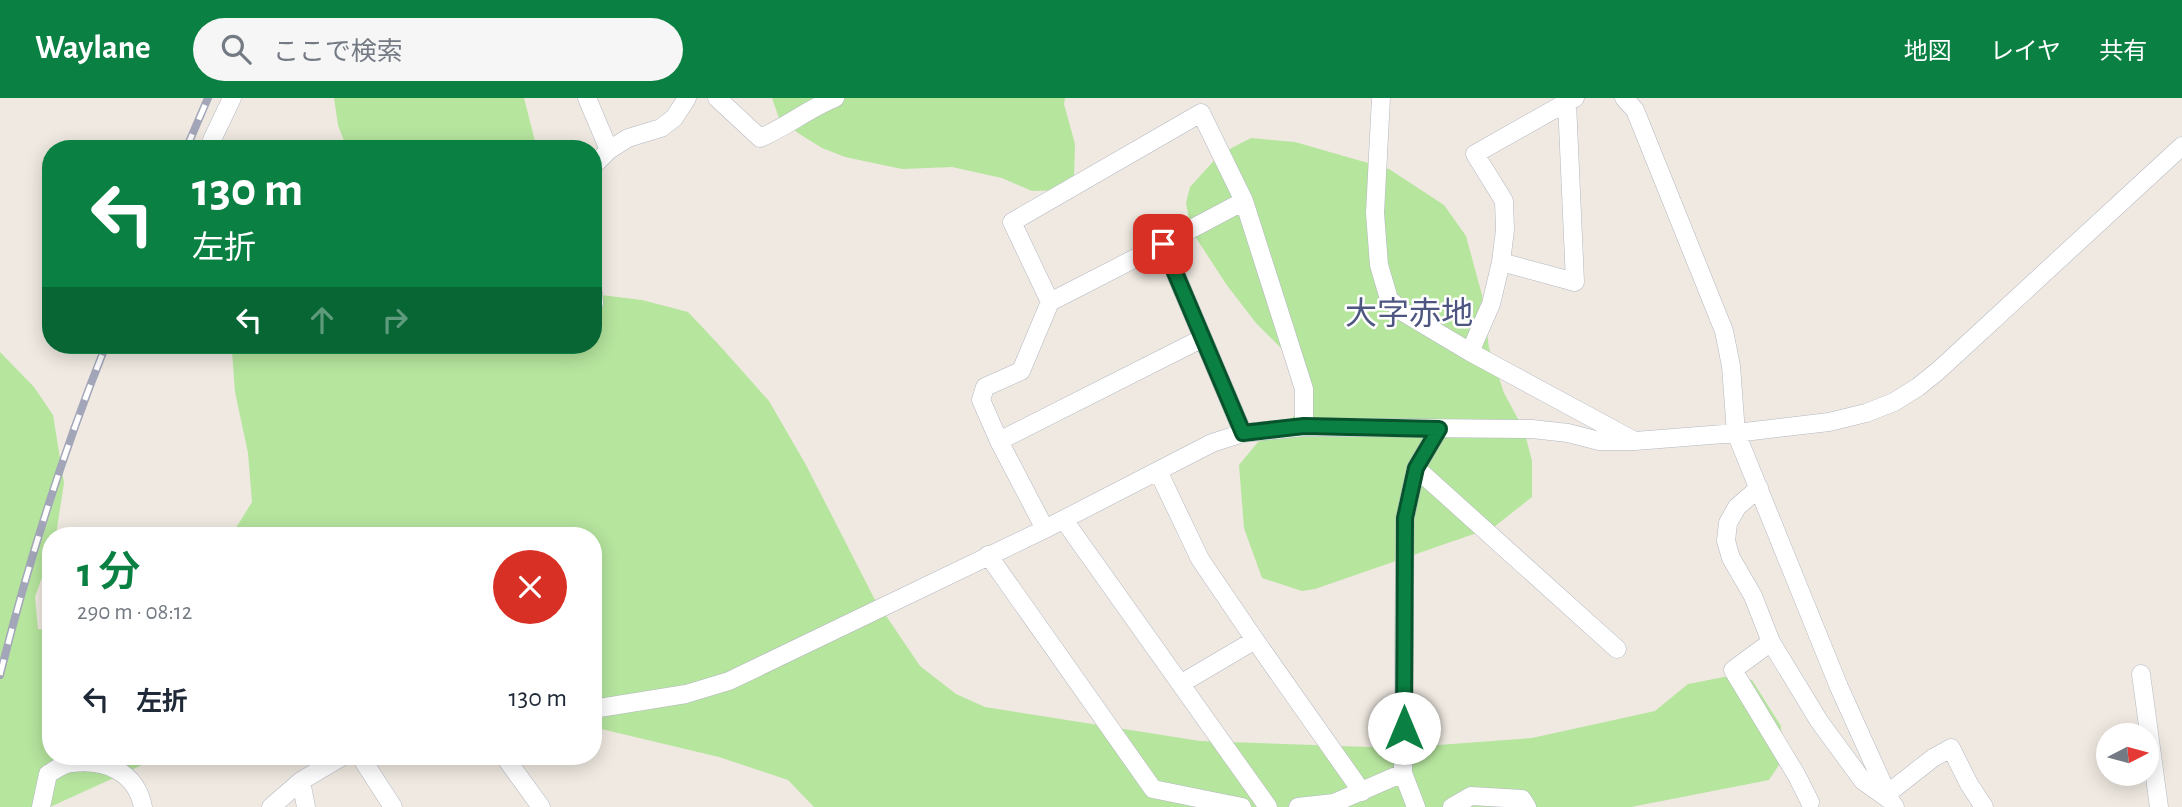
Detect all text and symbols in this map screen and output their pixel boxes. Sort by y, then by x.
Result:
search box [193,18,683,81]
icon: search [217,30,255,68]
text: Waylane [35,32,151,65]
text: ここで検索 [273,39,403,65]
text: 地図 [1904,40,1952,64]
text: レイヤ [1990,40,2061,64]
text: 共有 [2099,40,2147,64]
text: 130 m [192,166,303,215]
icon: left [77,168,168,259]
pin [1133,214,1193,274]
icon: arrive [1144,225,1182,263]
text: 左折 [192,232,256,264]
district label: 大字赤地 [1345,296,1473,330]
icon: left [230,301,268,339]
icon: ahead [303,301,341,339]
icon: right [376,301,414,339]
button: close [493,550,567,624]
text: 1 分 [77,552,140,594]
text: 290 m · 08:12 [77,601,192,624]
icon: left [77,680,115,718]
text: 130 m [509,685,567,711]
text: 左折 [136,689,188,715]
position arrow [1367,691,1441,765]
north arrow [2096,723,2160,786]
map controls [2096,723,2159,786]

